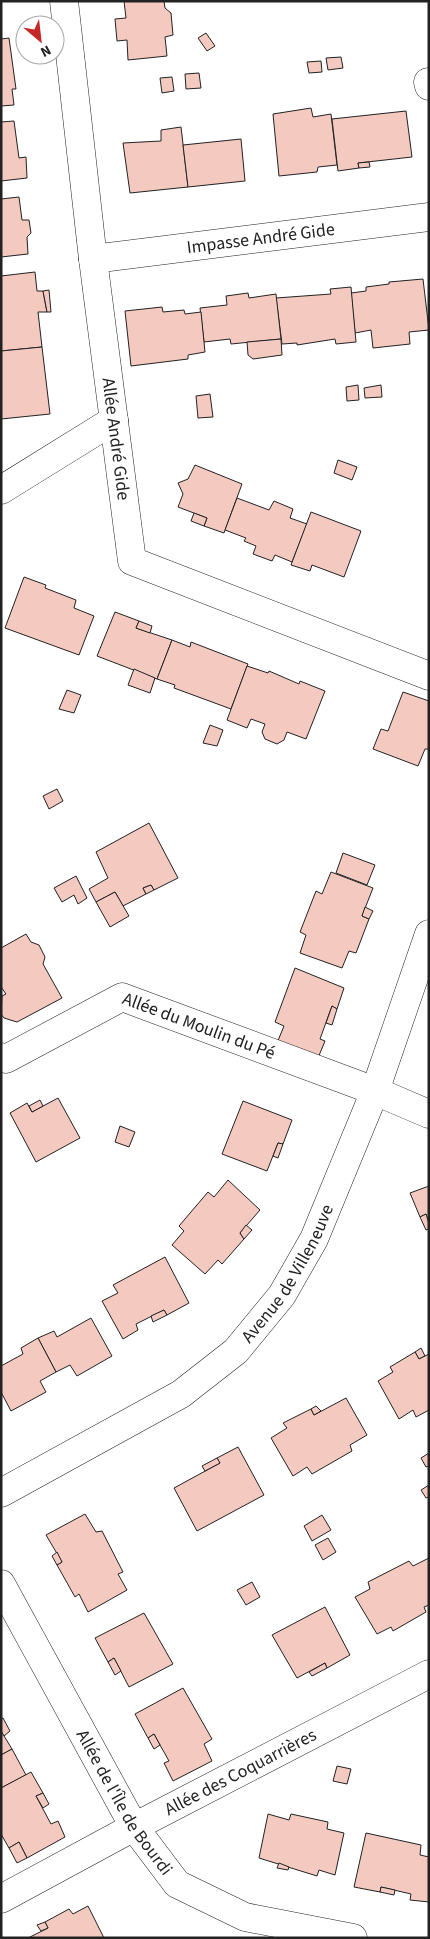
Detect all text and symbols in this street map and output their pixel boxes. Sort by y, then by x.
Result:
north arrow [15,15,65,65]
text: N [37,40,54,62]
street label: Impasse André Gide [185,216,336,260]
street label: Allée André Gide [96,376,137,502]
street label: Allée du Moulin du Pé [119,986,279,1065]
street label: Avenue de Villeneuve [235,1200,339,1348]
street label: Allée des Coquarrières [160,1722,321,1822]
street label: Allée de l'Île de Bourdi [70,1725,179,1880]

